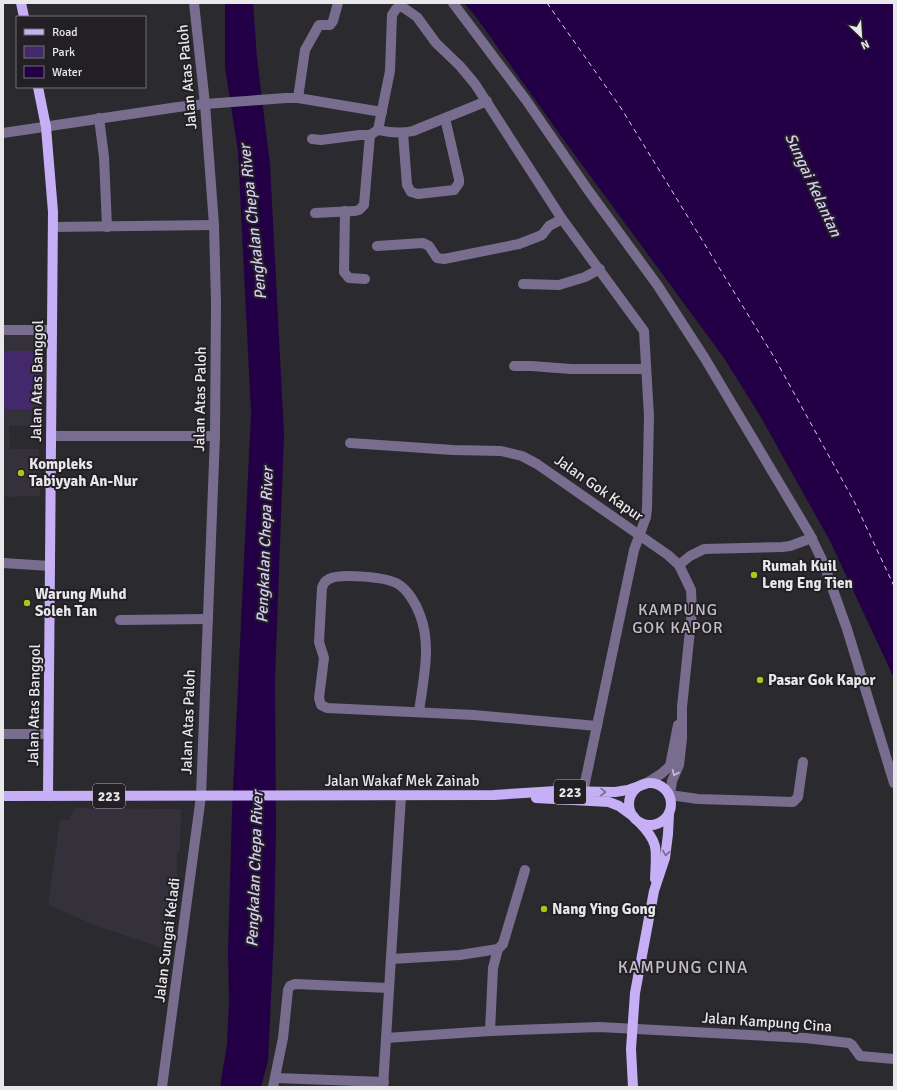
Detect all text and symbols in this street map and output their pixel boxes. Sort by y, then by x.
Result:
legend [16,16,146,88]
north arrow [841,16,881,56]
street label: Jalan Atas Paloh [173,24,201,130]
text: Road [52,25,78,40]
text: N [859,37,871,52]
text: Park [52,45,75,60]
text: Water [52,65,83,80]
water label: Sungai Kelantan [780,130,846,241]
water label: Pengkalan Chepa River [235,141,271,301]
street label: Jalan Atas Banggol [27,320,47,442]
street label: Jalan Atas Paloh [190,346,210,452]
street label: Jalan Gok Kapur [551,451,647,525]
place label: Kompleks Tabiyyah An-Nur [29,455,138,490]
water label: Pengkalan Chepa River [252,464,278,623]
marker: Kompleks Tabiyyah An-Nur [16,468,26,478]
place label: Rumah Kuil Leng Eng Tien [762,557,853,592]
marker: Rumah Kuil Leng Eng Tien [749,570,759,580]
place label: Warung Muhd Soleh Tan [35,585,126,620]
marker: Warung Muhd Soleh Tan [22,598,32,608]
district label: KAMPUNG GOK KAPOR [632,600,724,638]
street label: Jalan Atas Banggol [24,644,44,766]
street label: Jalan Atas Paloh [177,669,199,775]
place label: Pasar Gok Kapor [768,671,876,689]
marker: Pasar Gok Kapor [755,675,765,685]
one-way arrow [672,770,680,777]
street label: Jalan Wakaf Mek Zainab [325,772,479,790]
road number: 223 [554,780,586,804]
road number: 223 [93,784,125,808]
water label: Pengkalan Chepa River [242,788,268,947]
one-way arrow [600,788,606,796]
one-way arrow [662,850,670,856]
street label: Jalan Sungai Keladi [150,877,184,1003]
place label: Nang Ying Gong [552,900,656,918]
marker: Nang Ying Gong [539,904,549,914]
district label: KAMPUNG CINA [618,957,748,978]
street label: Jalan Kampung Cina [701,1008,833,1036]

